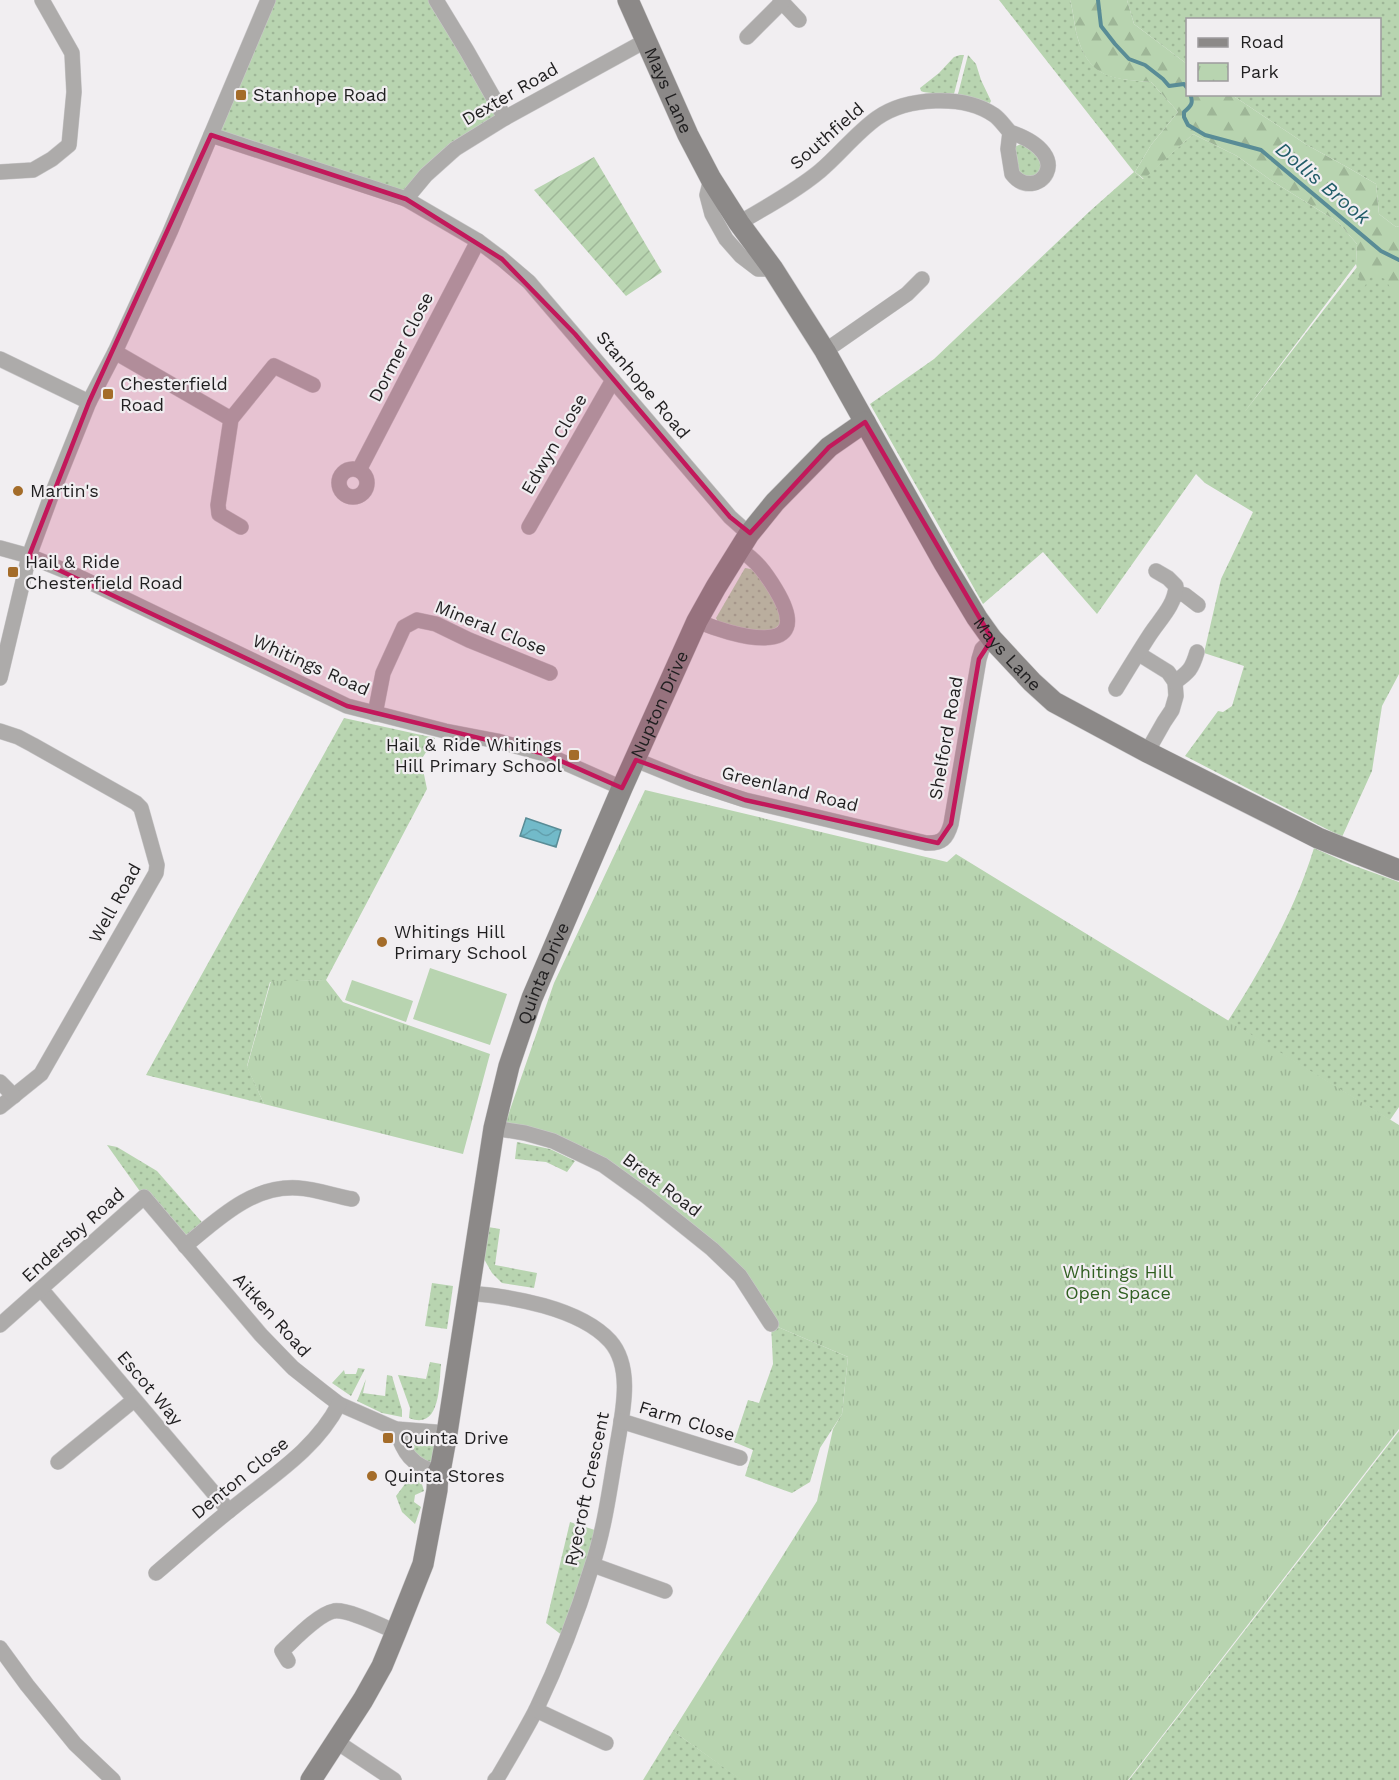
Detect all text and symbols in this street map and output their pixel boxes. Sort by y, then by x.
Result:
legend [1186,18,1381,96]
text: Road [1240,31,1284,52]
street label: Mays Lane [640,44,697,137]
street label: Dexter Road [458,58,562,130]
text: Park [1240,61,1279,82]
place label: Stanhope Road [253,84,387,105]
marker: Stanhope Road [234,88,248,102]
street label: Southfield [785,98,868,173]
water label: Dollis Brook [1271,137,1376,230]
street label: Dormer Close [364,288,437,405]
street label: Stanhope Road [592,327,695,443]
place label: Chesterfield Road [120,373,228,415]
marker: Chesterfield Road [101,387,115,401]
street label: Edwyn Close [516,390,591,498]
place label: Martin's [30,480,99,501]
marker: Martin's [11,484,25,498]
place label: Hail & Ride Chesterfield Road [25,551,183,593]
marker: Hail & Ride Chesterfield Road [6,565,20,579]
street label: Mineral Close [432,596,550,659]
street label: Mays Lane [969,612,1046,695]
street label: Whitings Road [249,629,373,700]
street label: Nupton Drive [626,647,692,761]
street label: Shelford Road [924,675,967,801]
place label: Hail & Ride Whitings Hill Primary School [386,734,562,776]
marker: Hail & Ride Whitings Hill Primary School [567,748,581,762]
street label: Greenland Road [720,761,861,816]
street label: Well Road [84,859,145,946]
street label: Quinta Drive [513,919,573,1027]
place label: Whitings Hill Primary School [394,921,527,963]
marker: Whitings Hill Primary School [375,935,389,949]
street label: Brett Road [619,1148,706,1221]
street label: Endersby Road [17,1183,128,1286]
park label: Whitings Hill Open Space [1063,1261,1174,1303]
street label: Aitken Road [229,1268,316,1361]
street label: Escot Way [113,1346,188,1430]
street label: Farm Close [637,1396,738,1445]
street label: Ryecroft Crescent [560,1410,613,1568]
place label: Quinta Drive [400,1427,509,1448]
marker: Quinta Drive [381,1431,395,1445]
street label: Denton Close [187,1432,292,1523]
place label: Quinta Stores [384,1465,505,1486]
marker: Quinta Stores [365,1469,379,1483]

